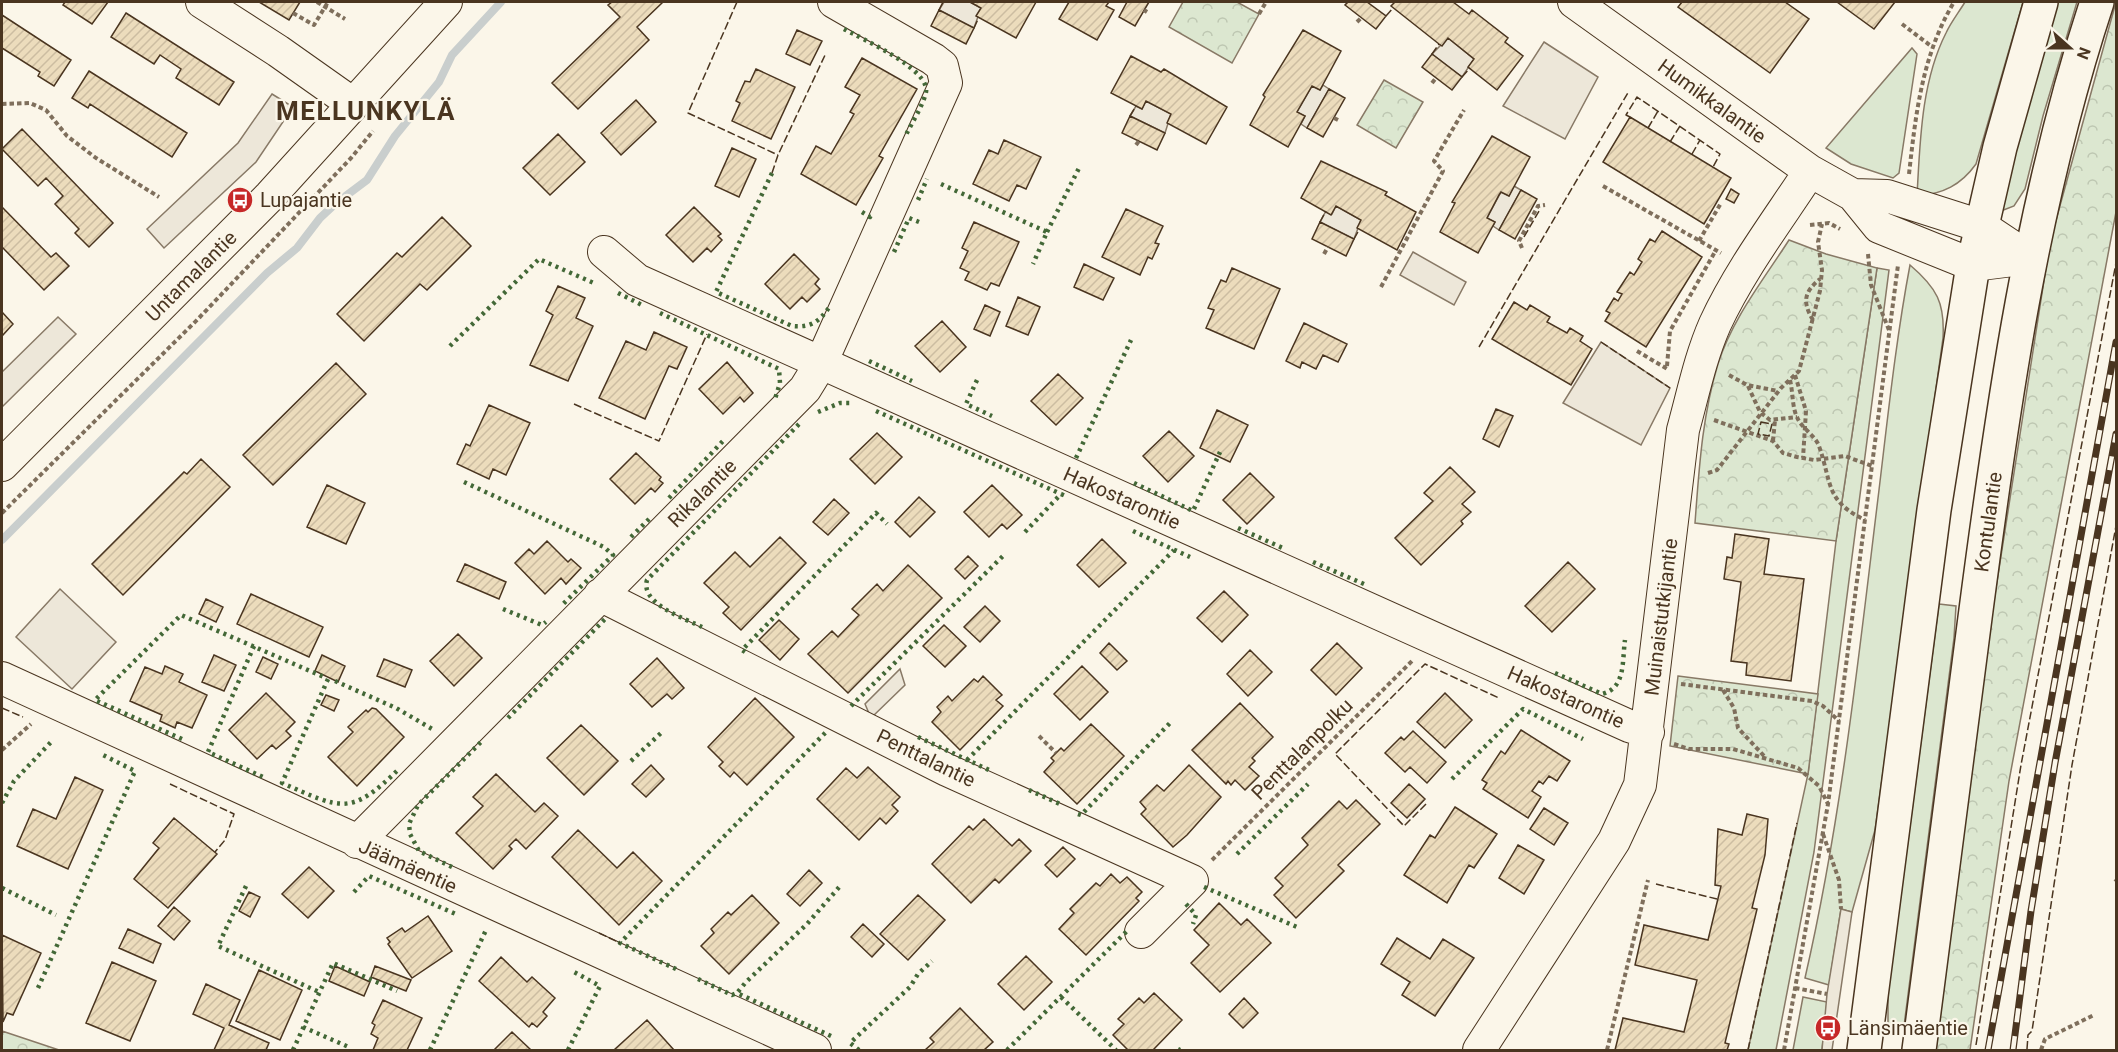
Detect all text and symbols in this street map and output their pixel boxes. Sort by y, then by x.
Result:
north arrow [2040,18,2100,78]
text: N [2073,45,2094,62]
street label: Humikkalantie [1653,54,1771,148]
district label: MELLUNKYLÄ [276,96,456,126]
bus stop icon: Lupajantie [225,185,255,215]
place label: Lupajantie [260,188,352,212]
street label: Untamalantie [141,226,241,326]
street label: Rikalantie [663,454,741,532]
street label: Hakostarontie [1060,462,1184,534]
street label: Kontulantie [1969,470,2007,574]
street label: Muinaistutkijantie [1639,537,1683,697]
street label: Hakostarontie [1504,661,1628,733]
street label: Penttalanpolku [1246,693,1358,805]
street label: Penttalantie [873,724,979,792]
street label: Jäämäentie [355,834,461,898]
bus stop icon: Länsimäentie [1813,1013,1843,1043]
place label: Länsimäentie [1848,1016,1968,1040]

